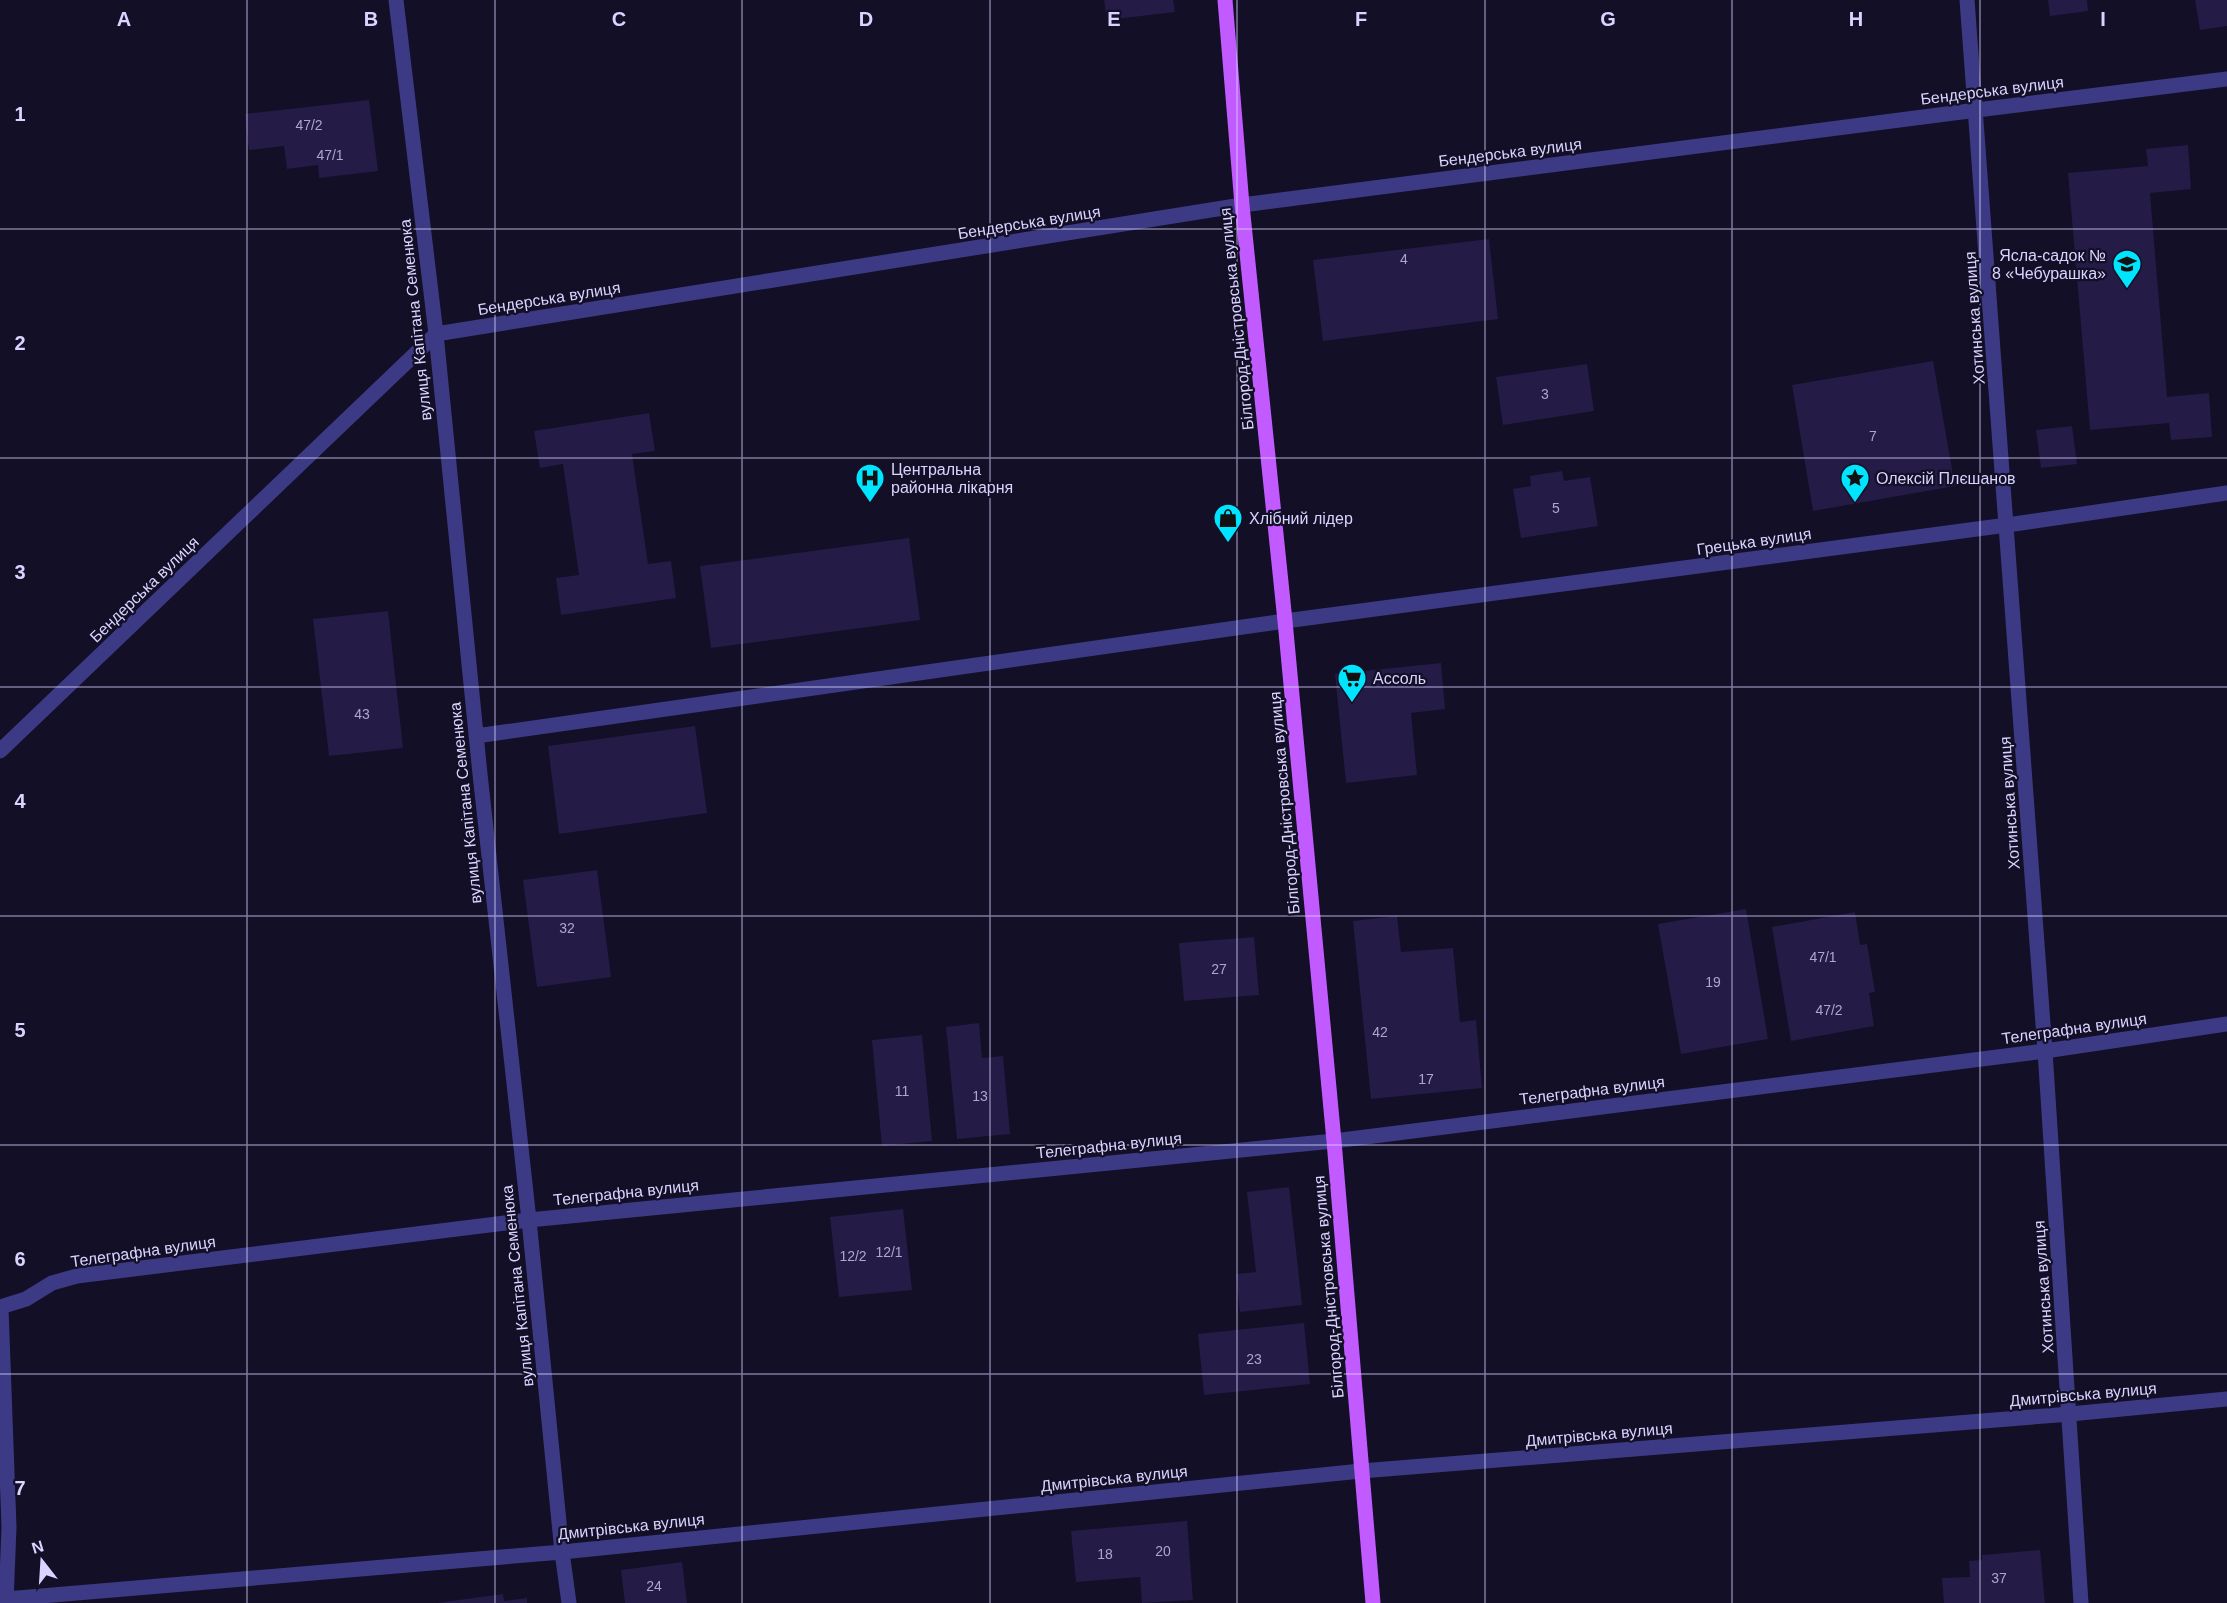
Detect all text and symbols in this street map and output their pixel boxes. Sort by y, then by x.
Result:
text: A [117,8,131,30]
text: B [364,8,378,30]
text: C [612,8,626,30]
text: D [859,8,873,30]
text: E [1107,8,1121,30]
text: F [1355,8,1367,30]
text: G [1600,8,1616,30]
text: H [1849,8,1863,30]
text: I [2100,8,2106,30]
street label: Бендерська вулиця [1919,73,2065,108]
text: 1 [14,103,26,125]
house number: 47/2 [295,117,323,133]
street label: Бендерська вулиця [1437,135,1583,170]
house number: 47/1 [316,147,344,163]
street label: Бендерська вулиця [956,203,1102,242]
street label: Білгород-Дністровська вулиця [1216,207,1257,431]
street label: вулиця Капітана Семенюка [396,218,435,422]
place label: Ясла-садок № 8 «Чебурашка» [1992,247,2106,282]
school or university icon: Ясла-садок № 8 «Чебурашка» [2111,248,2143,290]
house number: 4 [1400,251,1408,267]
street label: Хотинська вулиця [1961,251,1988,385]
street label: Бендерська вулиця [476,279,622,318]
text: 2 [14,332,26,354]
house number: 3 [1541,386,1549,402]
house number: 7 [1869,428,1877,444]
place label: Центральна районна лікарня [891,461,1013,496]
hospital icon: Центральна районна лікарня [854,462,886,504]
place icon: Олексій Плєшанов [1839,462,1871,504]
place label: Олексій Плєшанов [1876,470,2016,487]
house number: 5 [1552,500,1560,516]
shop icon: Хлібний лідер [1212,502,1244,544]
place label: Хлібний лідер [1249,510,1353,527]
street label: Грецька вулиця [1696,525,1813,558]
street label: Бендерська вулиця [87,533,202,646]
text: 3 [14,561,26,583]
supermarket icon: Ассоль [1336,662,1368,704]
place label: Ассоль [1373,670,1426,687]
street label: Білгород-Дністровська вулиця [1266,691,1303,915]
street label: вулиця Капітана Семенюка [446,701,485,905]
house number: 43 [354,706,370,722]
street label: Хотинська вулиця [1996,736,2023,870]
text: 4 [14,790,26,812]
house number: 32 [559,920,575,936]
house number: 47/1 [1809,949,1837,965]
house number: 27 [1211,961,1227,977]
house number: 19 [1705,974,1721,990]
house number: 47/2 [1815,1002,1843,1018]
street label: Телеграфна вулиця [2000,1010,2148,1047]
text: 5 [14,1019,26,1041]
house number: 42 [1372,1024,1388,1040]
house number: 17 [1418,1071,1434,1087]
street label: Телеграфна вулиця [1518,1073,1666,1108]
house number: 11 [895,1083,909,1099]
house number: 13 [972,1088,988,1104]
street label: Телеграфна вулиця [1035,1129,1183,1162]
street label: Білгород-Дністровська вулиця [1310,1175,1347,1399]
street label: Телеграфна вулиця [552,1176,700,1209]
street label: вулиця Капітана Семенюка [498,1184,537,1388]
street label: Хотинська вулиця [2030,1220,2057,1354]
street label: Телеграфна вулиця [69,1233,217,1270]
house number: 12/1 [875,1244,903,1260]
text: 6 [14,1248,26,1270]
house number: 12/2 [839,1248,867,1264]
house number: 23 [1246,1351,1262,1367]
street label: Дмитрівська вулиця [2009,1380,2157,1409]
street label: Дмитрівська вулиця [1525,1420,1673,1449]
street label: Дмитрівська вулиця [1040,1462,1188,1495]
text: 7 [14,1477,26,1499]
street label: Дмитрівська вулиця [557,1510,705,1543]
north arrow [12,1531,72,1591]
text: N [30,1537,46,1557]
house number: 20 [1155,1543,1171,1559]
house number: 18 [1097,1546,1113,1562]
house number: 37 [1991,1570,2007,1586]
house number: 24 [646,1578,662,1594]

